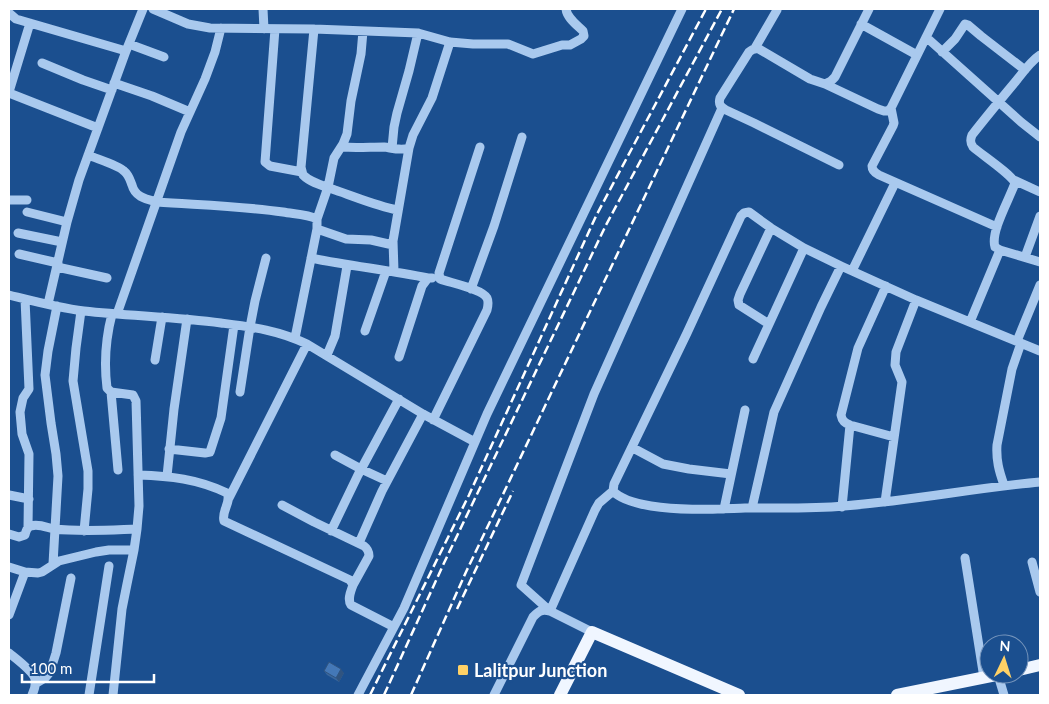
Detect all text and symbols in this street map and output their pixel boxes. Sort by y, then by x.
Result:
north arrow [979,634,1029,684]
text: N [999,637,1011,654]
scale bar [22,652,155,684]
text: 100 m [30,659,72,677]
place label: Lalitpur Junction [474,659,607,681]
marker: Lalitpur Junction [456,663,470,677]

